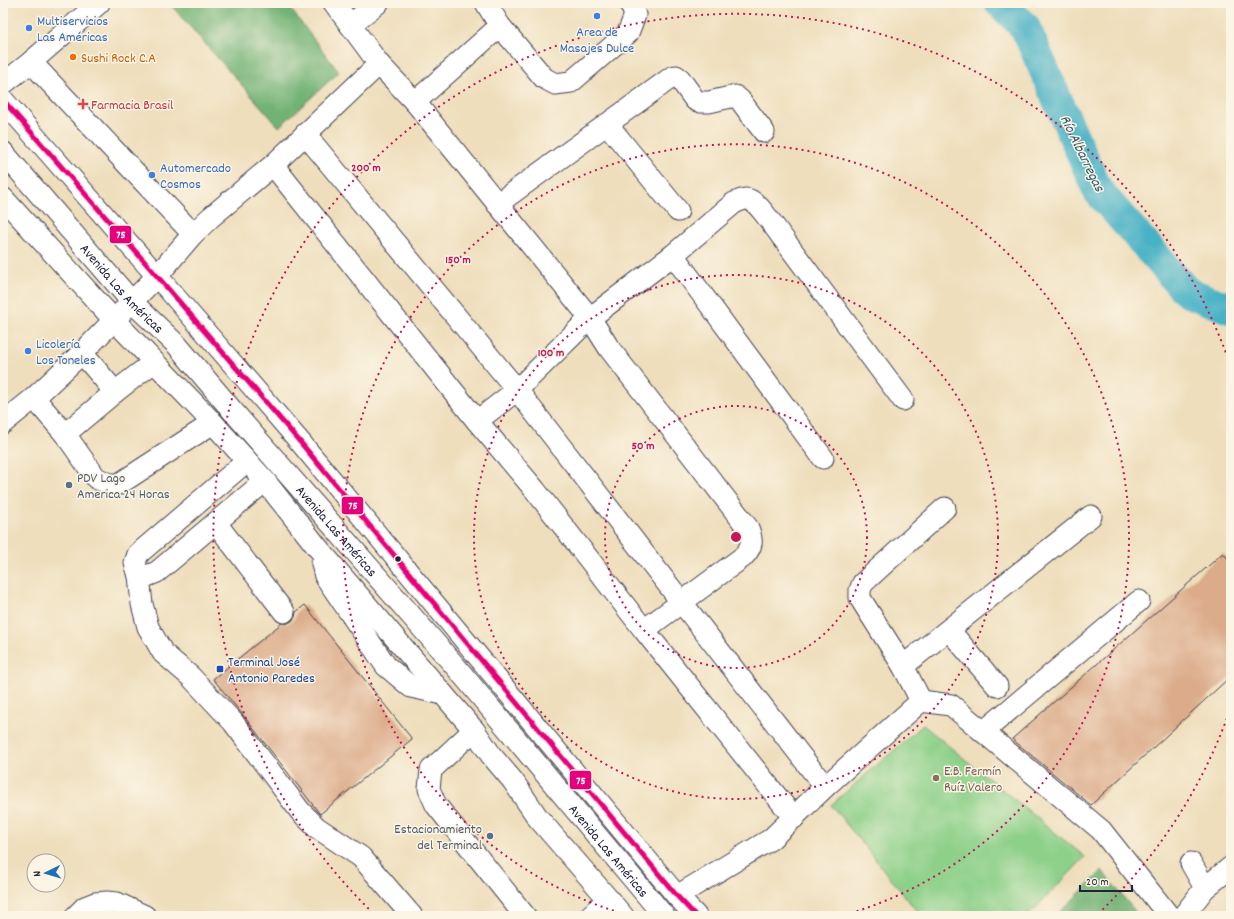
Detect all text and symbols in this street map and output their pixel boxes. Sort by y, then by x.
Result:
marker: Area de Masajes Dulce [592,11,602,21]
place label: Multiservicios Las Américas [37,12,108,48]
marker: Multiservicios Las Américas [24,23,34,33]
place label: Area de Masajes Dulce [560,23,634,59]
place label: Sushi Rock C.A [81,49,156,69]
marker: Sushi Rock C.A [68,52,78,62]
place label: Farmacia Brasil [91,96,174,116]
marker: Farmacia Brasil [78,99,88,109]
water label: Río Albarregas [1053,112,1110,197]
place label: Automercado Cosmos [160,159,231,195]
text: 200 m [351,160,381,177]
marker: Automercado Cosmos [147,170,157,180]
line badge: 75 [109,225,132,244]
text: 75 [116,228,126,244]
street label: Avenida Las Américas [74,240,167,339]
text: 150 m [445,252,471,269]
place label: Licolería Los Toneles [36,335,96,371]
text: 100 m [538,345,564,362]
marker: Licolería Los Toneles [23,346,33,356]
text: 50 m [631,438,655,455]
place label: PDV Lago America 24 Horas [77,469,170,505]
marker: PDV Lago America 24 Horas [64,480,74,490]
street label: Avenida Las Américas [290,482,381,582]
line badge: 75 [341,496,364,515]
text: 75 [348,499,358,515]
centre of rings [729,530,743,544]
unlabelled marker [393,554,403,564]
place label: Terminal José Antonio Paredes [228,653,315,689]
marker: Terminal José Antonio Paredes [215,664,225,674]
place label: E.B. Fermín Ruíz Valero [944,762,1002,798]
line badge: 75 [569,770,592,790]
marker: E.B. Fermín Ruíz Valero [931,773,941,783]
text: 75 [576,774,586,790]
street label: Avenida Las Américas [563,801,652,902]
place label: Estacionamiento del Terminal [394,820,483,856]
marker: Estacionamiento del Terminal [485,831,495,841]
north arrow [26,853,66,893]
scale bar [1080,867,1132,893]
text: N [30,870,46,877]
text: 20 m [1086,874,1109,891]

